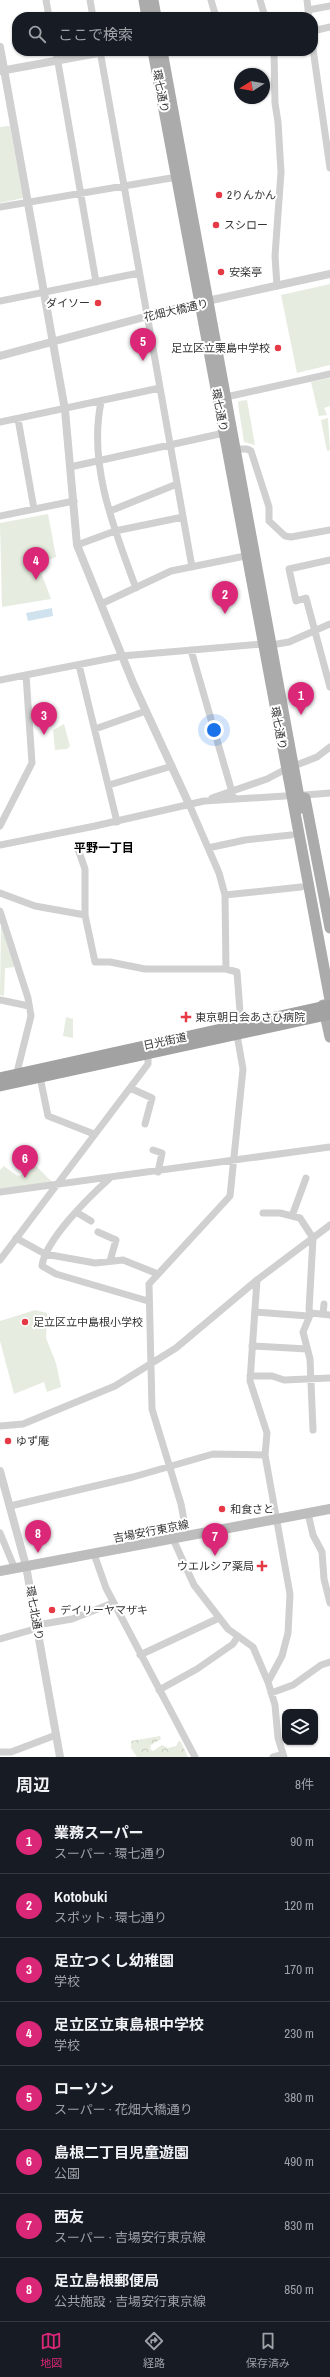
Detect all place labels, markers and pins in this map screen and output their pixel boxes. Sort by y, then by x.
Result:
place label: 2りんかん [227,188,276,202]
marker: 2りんかん [214,190,224,200]
place label: スシロー [224,218,268,232]
marker: スシロー [211,220,221,230]
place label: 安楽亭 [229,265,262,279]
marker: 安楽亭 [216,267,226,277]
place label: ダイソー [46,296,90,310]
marker: ダイソー [93,298,103,308]
pin: 5 [130,328,156,361]
place label: 足立区立栗島中学校 [171,341,270,355]
marker: 足立区立栗島中学校 [273,343,283,353]
pin: 4 [23,547,49,580]
pin: 2 [212,581,238,614]
pin: 1 [288,682,314,715]
pin: 3 [31,702,57,735]
place label: 東京朝日会あさひ病院 [195,1010,305,1024]
marker: 東京朝日会あさひ病院 [180,1011,192,1023]
pin: 6 [12,1145,38,1178]
place label: 足立区立中島根小学校 [33,1315,143,1329]
marker: 足立区立中島根小学校 [20,1317,30,1327]
place label: ゆず庵 [16,1434,49,1448]
marker: ゆず庵 [3,1436,13,1446]
place label: 和食さと [230,1502,274,1516]
marker: 和食さと [217,1504,227,1514]
pin: 8 [25,1520,51,1553]
pin: 7 [202,1523,228,1556]
place label: ウエルシア薬局 [177,1559,254,1573]
marker: ウエルシア薬局 [257,1561,267,1571]
place label: デイリーヤマザキ [60,1603,148,1617]
marker: デイリーヤマザキ [47,1605,57,1615]

